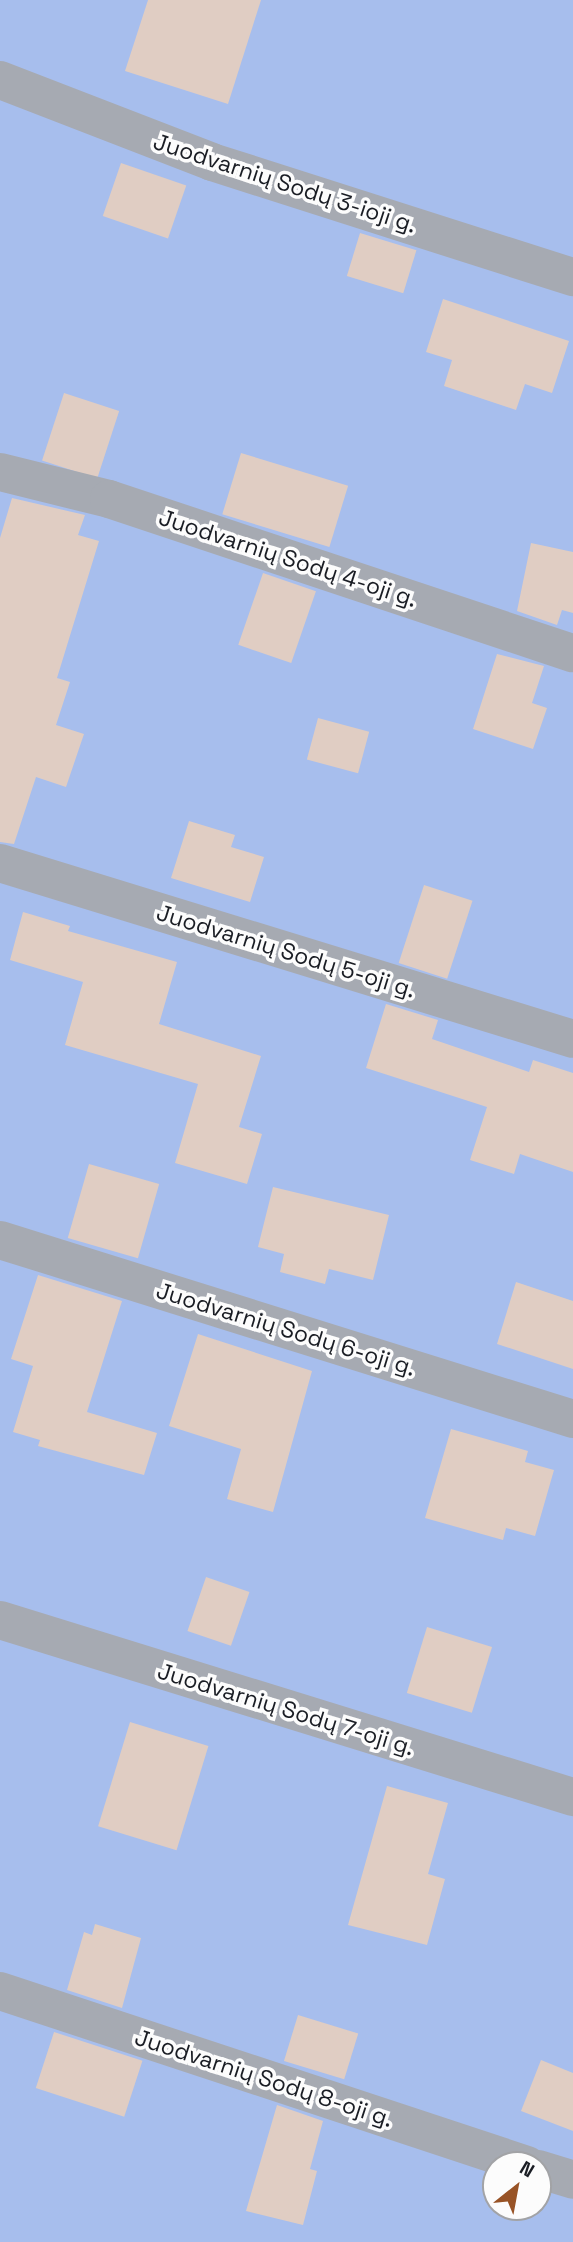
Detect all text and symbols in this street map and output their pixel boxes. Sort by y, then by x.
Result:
street label: Juodvarnių Sodų 3-ioji g. [150,127,420,239]
street label: Juodvarnių Sodų 4-oji g. [155,503,421,613]
street label: Juodvarnių Sodų 5-oji g. [153,898,419,1004]
street label: Juodvarnių Sodų 6-oji g. [153,1276,419,1382]
street label: Juodvarnių Sodų 7-oji g. [154,1657,418,1761]
street label: Juodvarnių Sodų 8-oji g. [131,2023,397,2133]
north arrow [482,2151,552,2221]
text: N [515,2155,539,2183]

